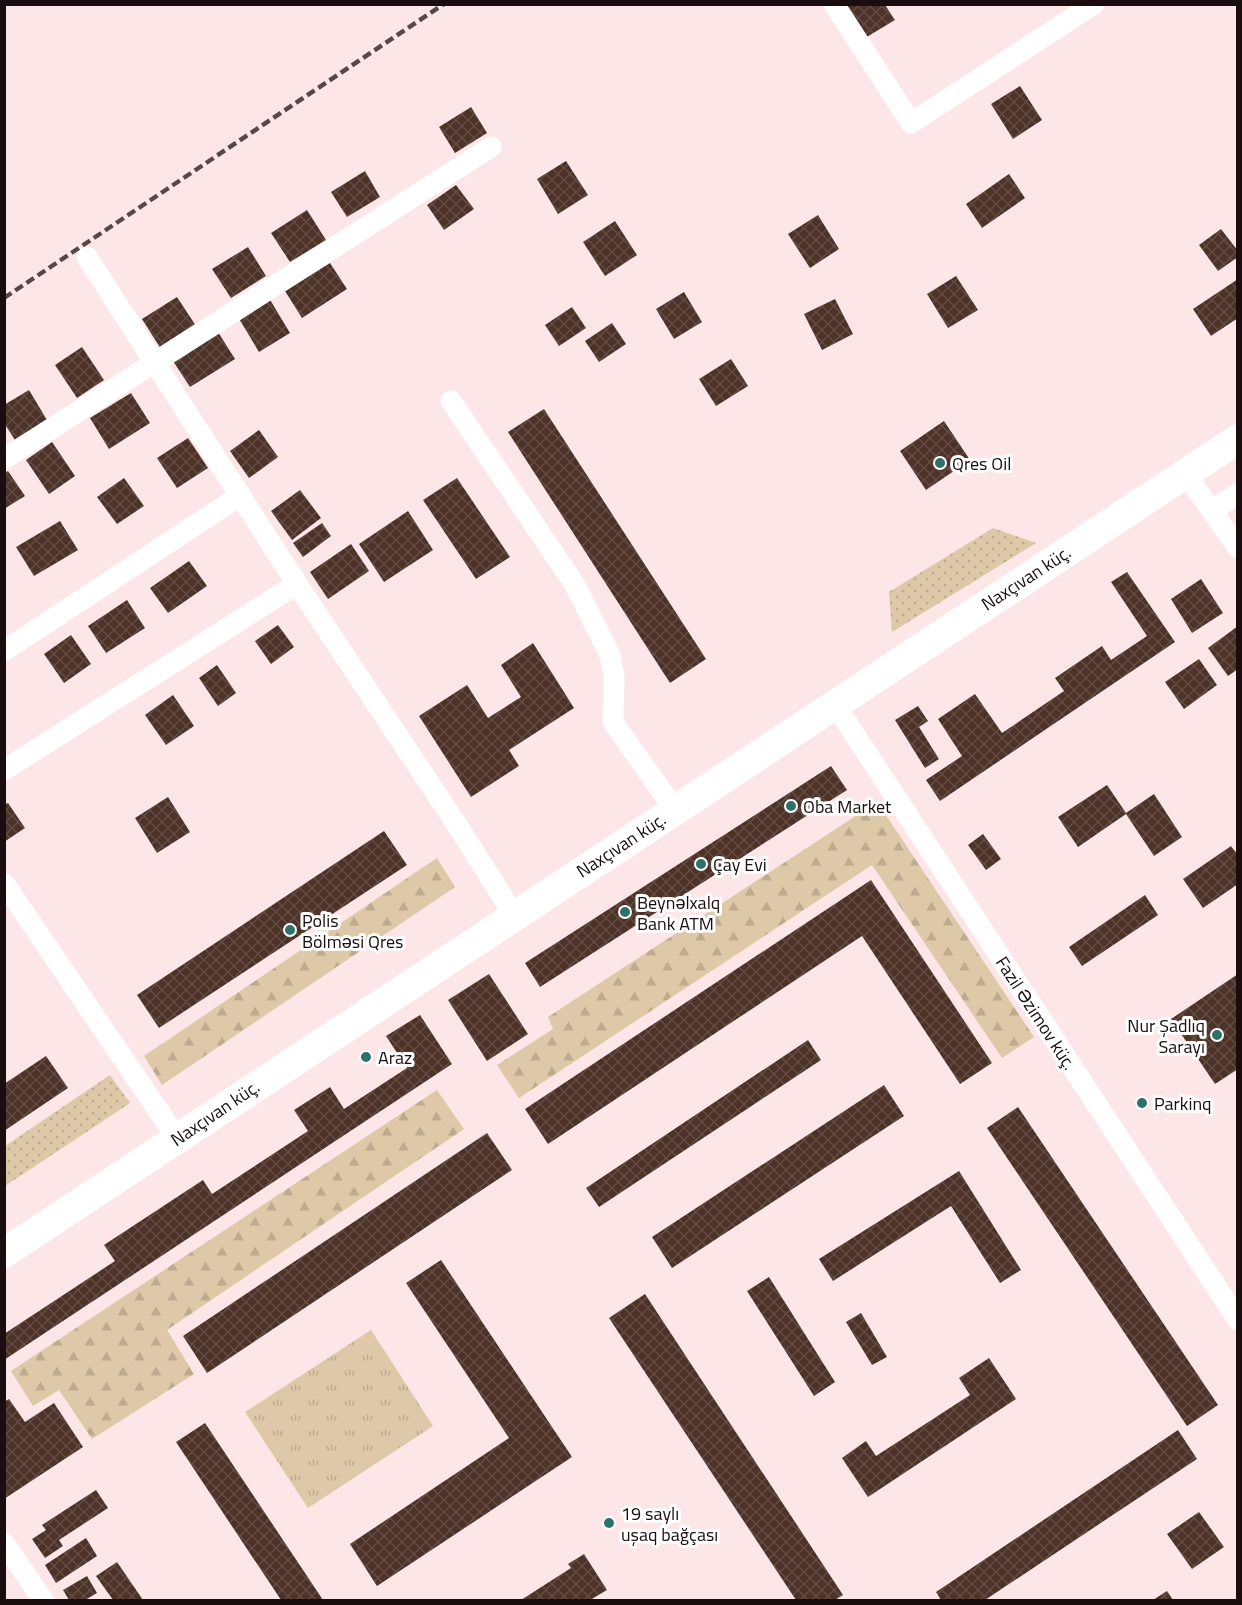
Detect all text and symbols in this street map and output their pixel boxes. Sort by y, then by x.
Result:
place label: Qres Oil [952,450,1011,477]
marker: Qres Oil [933,456,947,470]
street label: Naxçıvan küç. [976,539,1076,617]
place label: Oba Market [803,793,892,820]
marker: Oba Market [784,799,798,813]
street label: Naxçıvan küç. [571,806,671,884]
place label: Çay Evi [713,851,767,878]
marker: Çay Evi [694,857,708,871]
place label: Beynəlxalq Bank ATM [637,889,720,937]
marker: Beynəlxalq Bank ATM [618,905,632,919]
place label: Polis Bölməsi Qres [302,907,403,955]
marker: Polis Bölməsi Qres [283,923,297,937]
street label: Fazil Əzimov küç. [989,951,1083,1075]
place label: Nur Şadlıq Sarayı [1127,1012,1205,1060]
marker: Nur Şadlıq Sarayı [1210,1028,1224,1042]
place label: Araz [378,1044,412,1071]
marker: Araz [359,1050,373,1064]
street label: Naxçıvan küç. [165,1073,265,1153]
place label: Parkinq [1154,1090,1212,1117]
marker: Parkinq [1135,1096,1149,1110]
place label: 19 saylı uşaq bağçası [621,1500,718,1548]
marker: 19 saylı uşaq bağçası [602,1516,616,1530]

